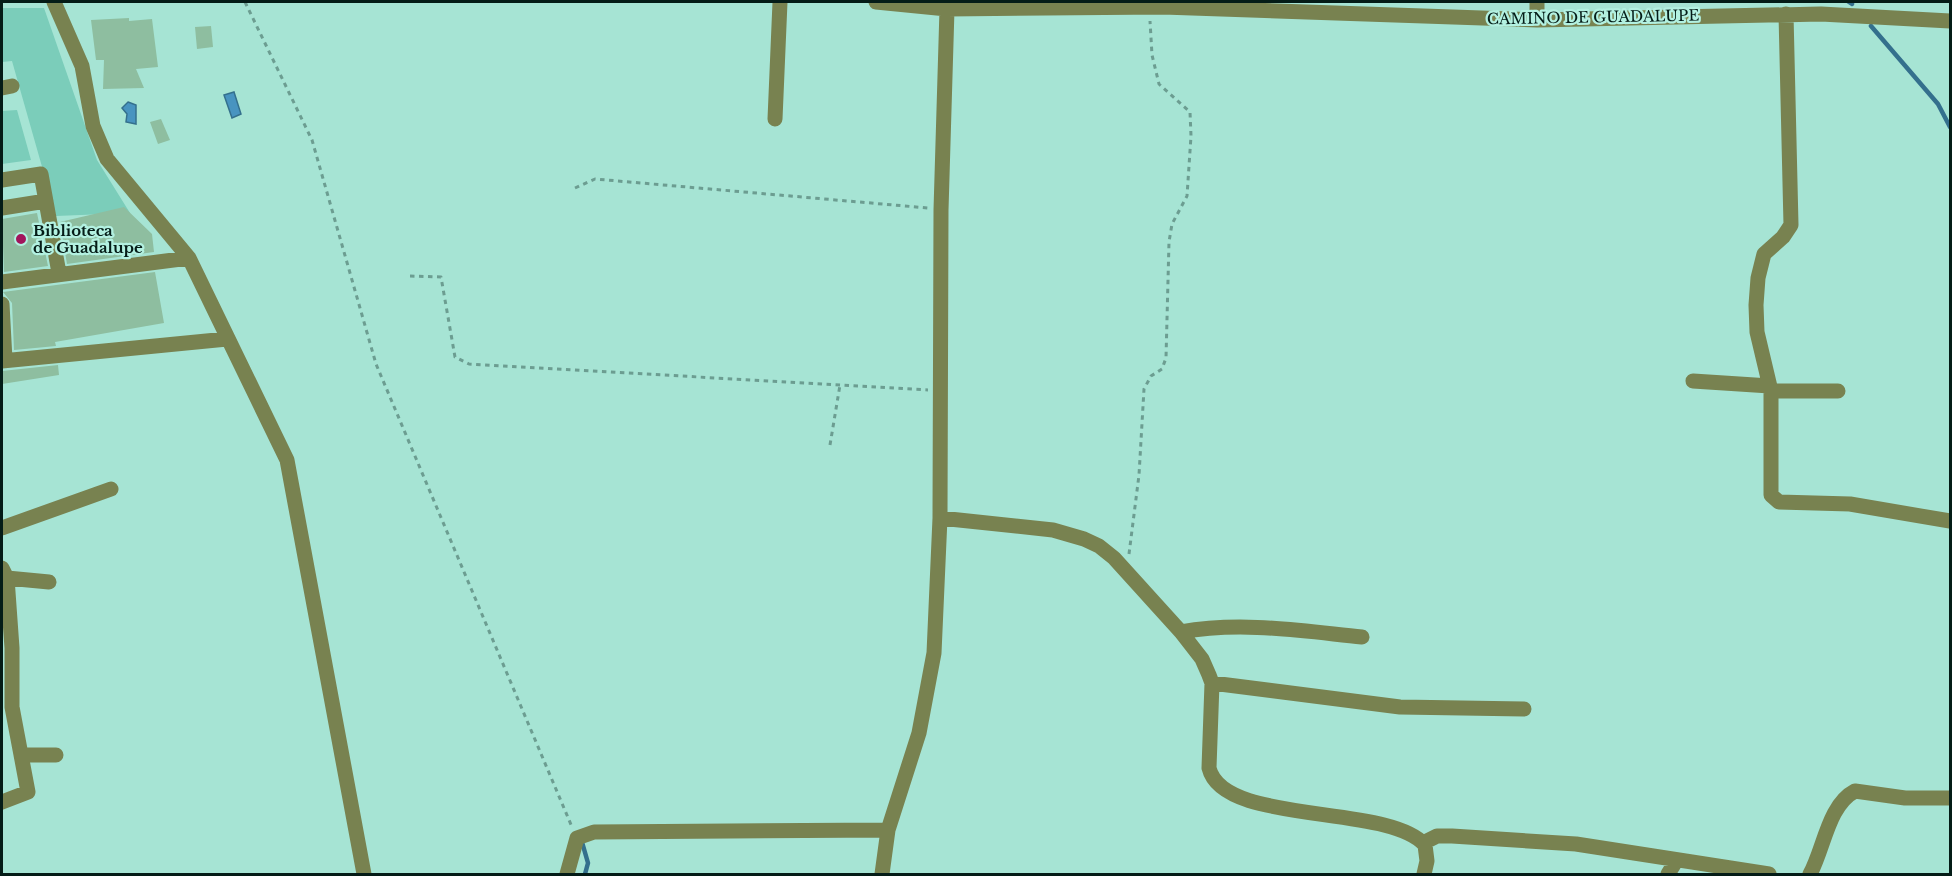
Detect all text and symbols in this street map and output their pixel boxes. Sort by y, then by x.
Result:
street label: CAMINO DE GUADALUPE [1487,6,1699,28]
place label: Biblioteca de Guadalupe [33,221,143,257]
marker: Biblioteca de Guadalupe [14,232,28,246]

